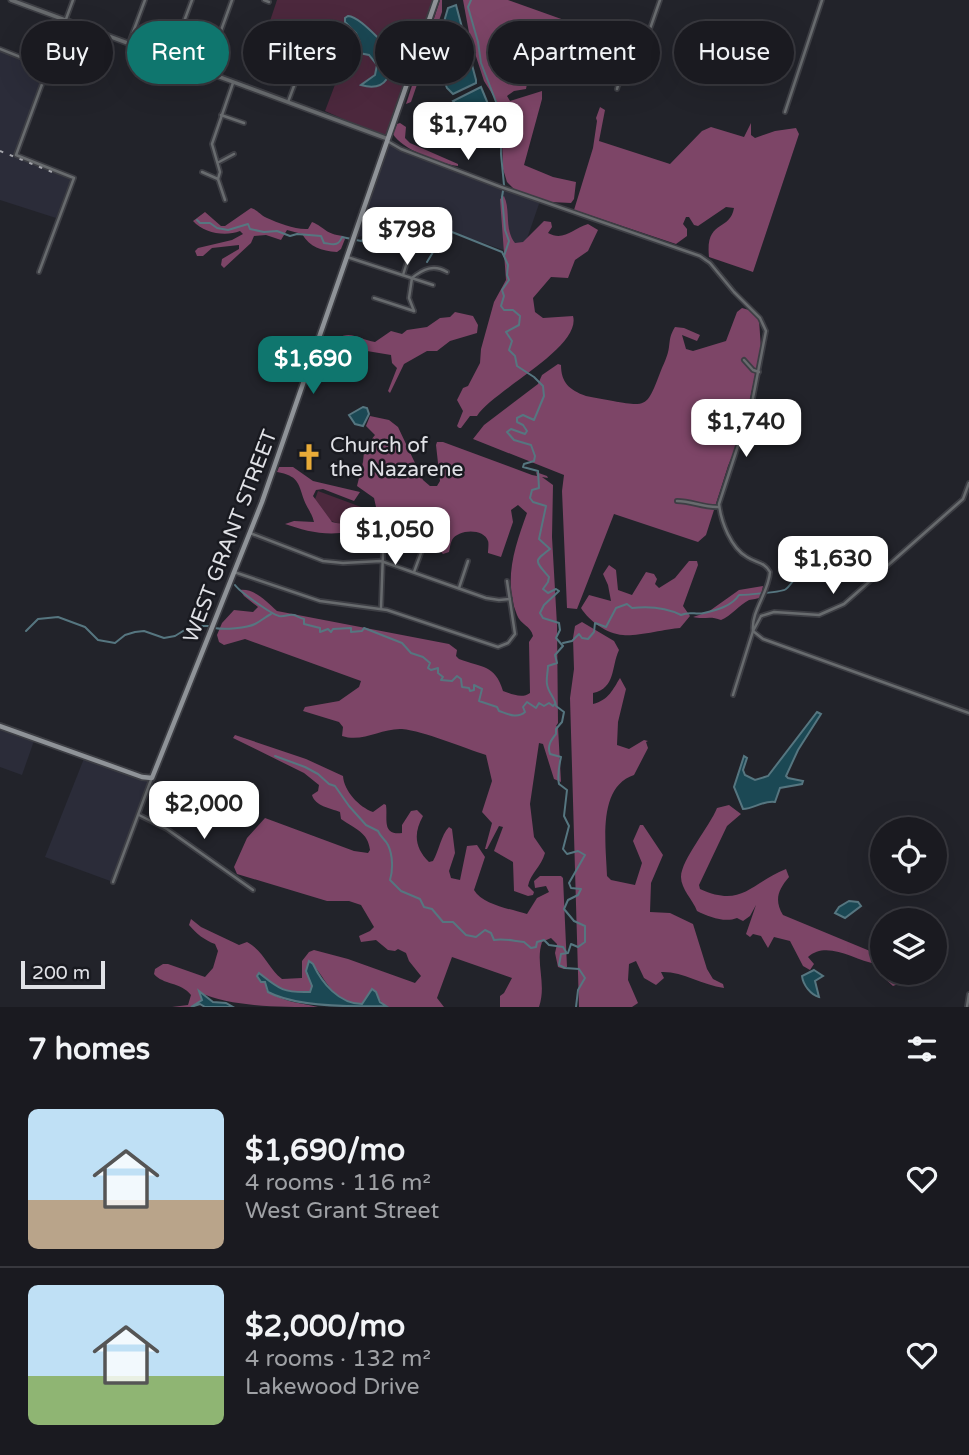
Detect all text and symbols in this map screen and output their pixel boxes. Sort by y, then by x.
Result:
chip: Buy [21,21,113,84]
chip: Rent [127,21,229,84]
chip: Filters [243,21,361,84]
chip: New [375,21,474,84]
chip: Apartment [488,21,660,84]
chip: House [674,21,794,84]
pin: $1,740 [411,102,525,162]
text: $1,740 [429,111,507,139]
pin: $798 [366,208,448,267]
text: $798 [378,216,436,244]
pin: $1,690 [256,336,370,396]
text: $1,690 [274,345,352,373]
pin: $1,740 [689,400,803,459]
text: $1,740 [707,408,785,436]
street label: WEST GRANT STREET [178,426,283,646]
place label: Church of the Nazarene [330,433,463,482]
church icon: Church of the Nazarene [294,442,324,472]
pin: $1,050 [338,508,452,567]
text: $1,050 [356,516,434,544]
pin: $1,630 [776,536,890,596]
text: $1,630 [794,545,872,573]
pin: $2,000 [147,782,261,841]
text: $2,000 [165,790,243,818]
map controls [870,817,947,985]
button: locate [870,817,947,894]
button: layers [870,908,947,985]
scale bar [21,958,105,990]
text: 200 m [32,962,90,984]
icon: filters [903,1030,941,1068]
text: 7 homes [28,1031,150,1068]
text: $1,690/mo [245,1132,405,1169]
icon: home [84,1137,168,1221]
icon: heart [903,1160,941,1198]
text: 4 rooms · 116 m² [245,1169,431,1197]
text: West Grant Street [245,1197,439,1225]
text: $2,000/mo [245,1308,405,1345]
icon: home [84,1313,168,1397]
icon: heart [903,1336,941,1374]
text: 4 rooms · 132 m² [245,1345,431,1373]
text: Lakewood Drive [245,1373,420,1401]

